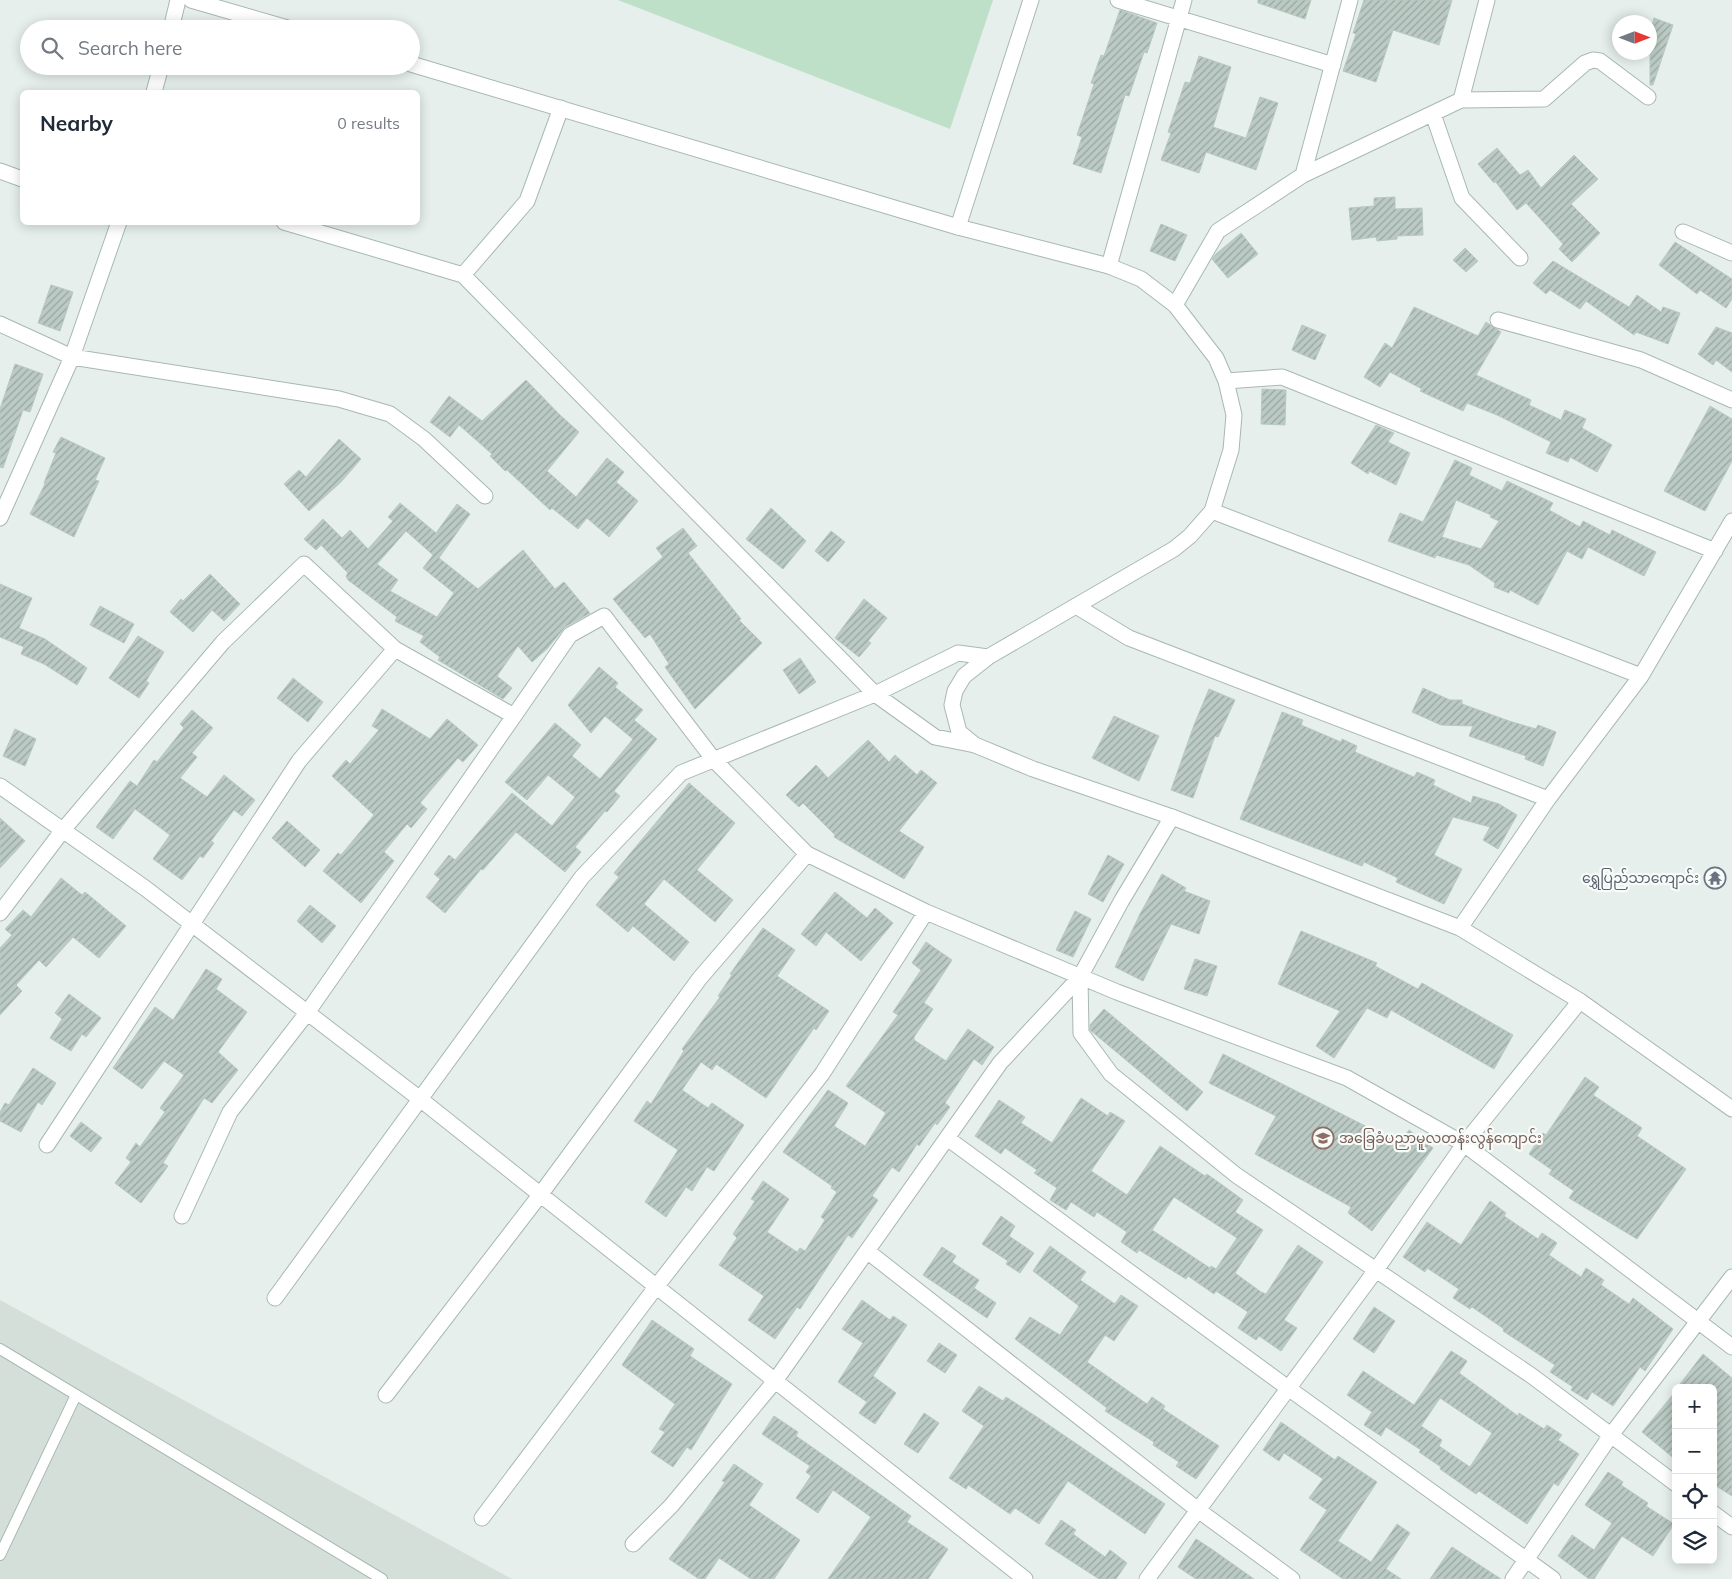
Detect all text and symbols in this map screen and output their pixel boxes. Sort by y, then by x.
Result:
north arrow [1612,15,1657,60]
search box [20,20,420,75]
icon: search [38,34,66,62]
text: Search here [78,36,182,60]
text: Nearby [40,110,113,136]
text: 0 results [337,113,400,133]
temple icon: ရွှေပြည်သာကျောင်း [1703,866,1727,890]
place label: ရွှေပြည်သာကျောင်း [1582,868,1699,890]
school or university icon: အခြေခံပညာမူလတန်းလွန်ကျောင်း [1311,1126,1335,1150]
place label: အခြေခံပညာမူလတန်းလွန်ကျောင်း [1339,1128,1542,1150]
map controls [1672,1384,1717,1564]
button: + [1672,1384,1717,1429]
button: − [1672,1429,1717,1474]
button: locate [1672,1474,1717,1519]
button: layers [1672,1519,1717,1564]

